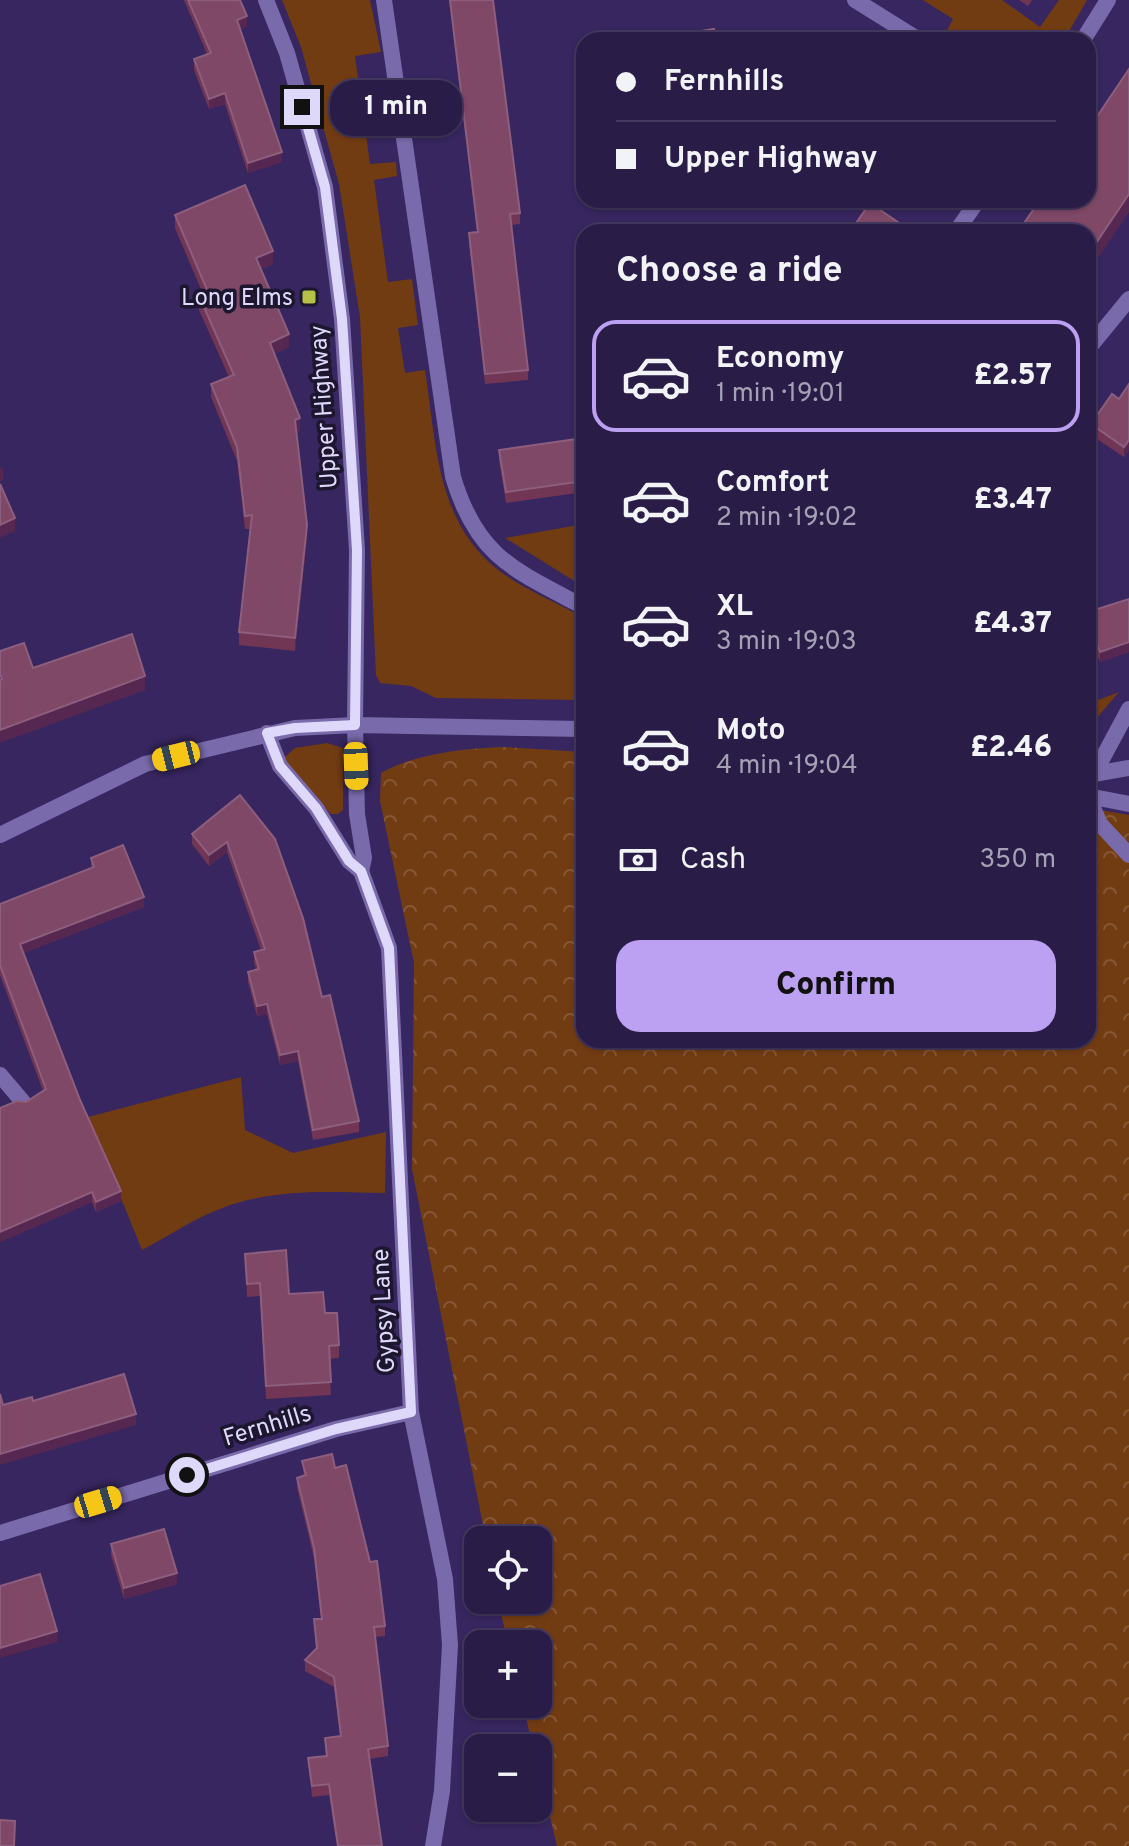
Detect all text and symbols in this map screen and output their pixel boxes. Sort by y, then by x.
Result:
text: Fernhills [664,64,784,101]
callout: 1 min [330,79,462,135]
route end [284,89,320,125]
text: 1 min [364,91,428,124]
text: Upper Highway [664,141,877,178]
text: Choose a ride [616,249,842,295]
place label: Long Elms [181,284,293,314]
marker: Long Elms [300,288,318,306]
street label: Upper Highway [304,324,346,490]
icon: car [620,340,692,412]
text: Economy [716,341,844,378]
text: £2.57 [973,358,1052,395]
text: 1 min · 19:01 [716,378,845,411]
icon: car [620,464,692,536]
text: Comfort [716,465,829,502]
text: £3.47 [973,482,1052,519]
text: 2 min · 19:02 [716,502,857,535]
icon: car [620,588,692,660]
text: XL [716,589,753,626]
text: £4.37 [973,606,1052,643]
text: 3 min · 19:03 [716,626,857,659]
icon: car [620,712,692,784]
text: Moto [716,713,786,750]
text: £2.46 [970,730,1052,767]
car [150,739,202,773]
car [343,742,369,790]
text: 4 min · 19:04 [716,750,858,783]
icon: cash [616,838,660,882]
text: Cash [680,842,746,879]
text: 350 m [979,844,1056,877]
button: Confirm [616,940,1056,1032]
street label: Gypsy Lane [367,1248,403,1374]
street label: Fernhills [220,1399,315,1455]
route start [169,1457,205,1493]
car [72,1484,124,1520]
map controls [464,1526,552,1822]
button: locate [464,1526,552,1614]
button: + [464,1630,552,1718]
button: − [464,1734,552,1822]

